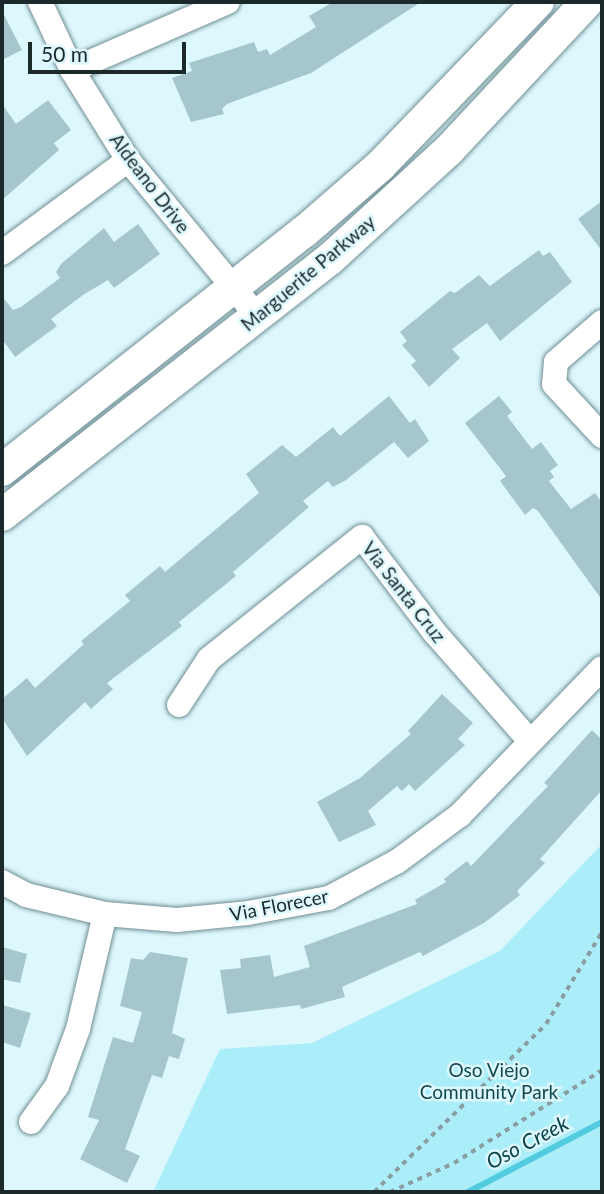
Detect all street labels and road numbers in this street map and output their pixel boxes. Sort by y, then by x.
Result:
street label: Aldeano Drive [105,129,195,237]
street label: Marguerite Parkway [236,210,380,336]
street label: Via Santa Cruz [358,537,450,647]
street label: Via Florecer [228,884,330,926]

